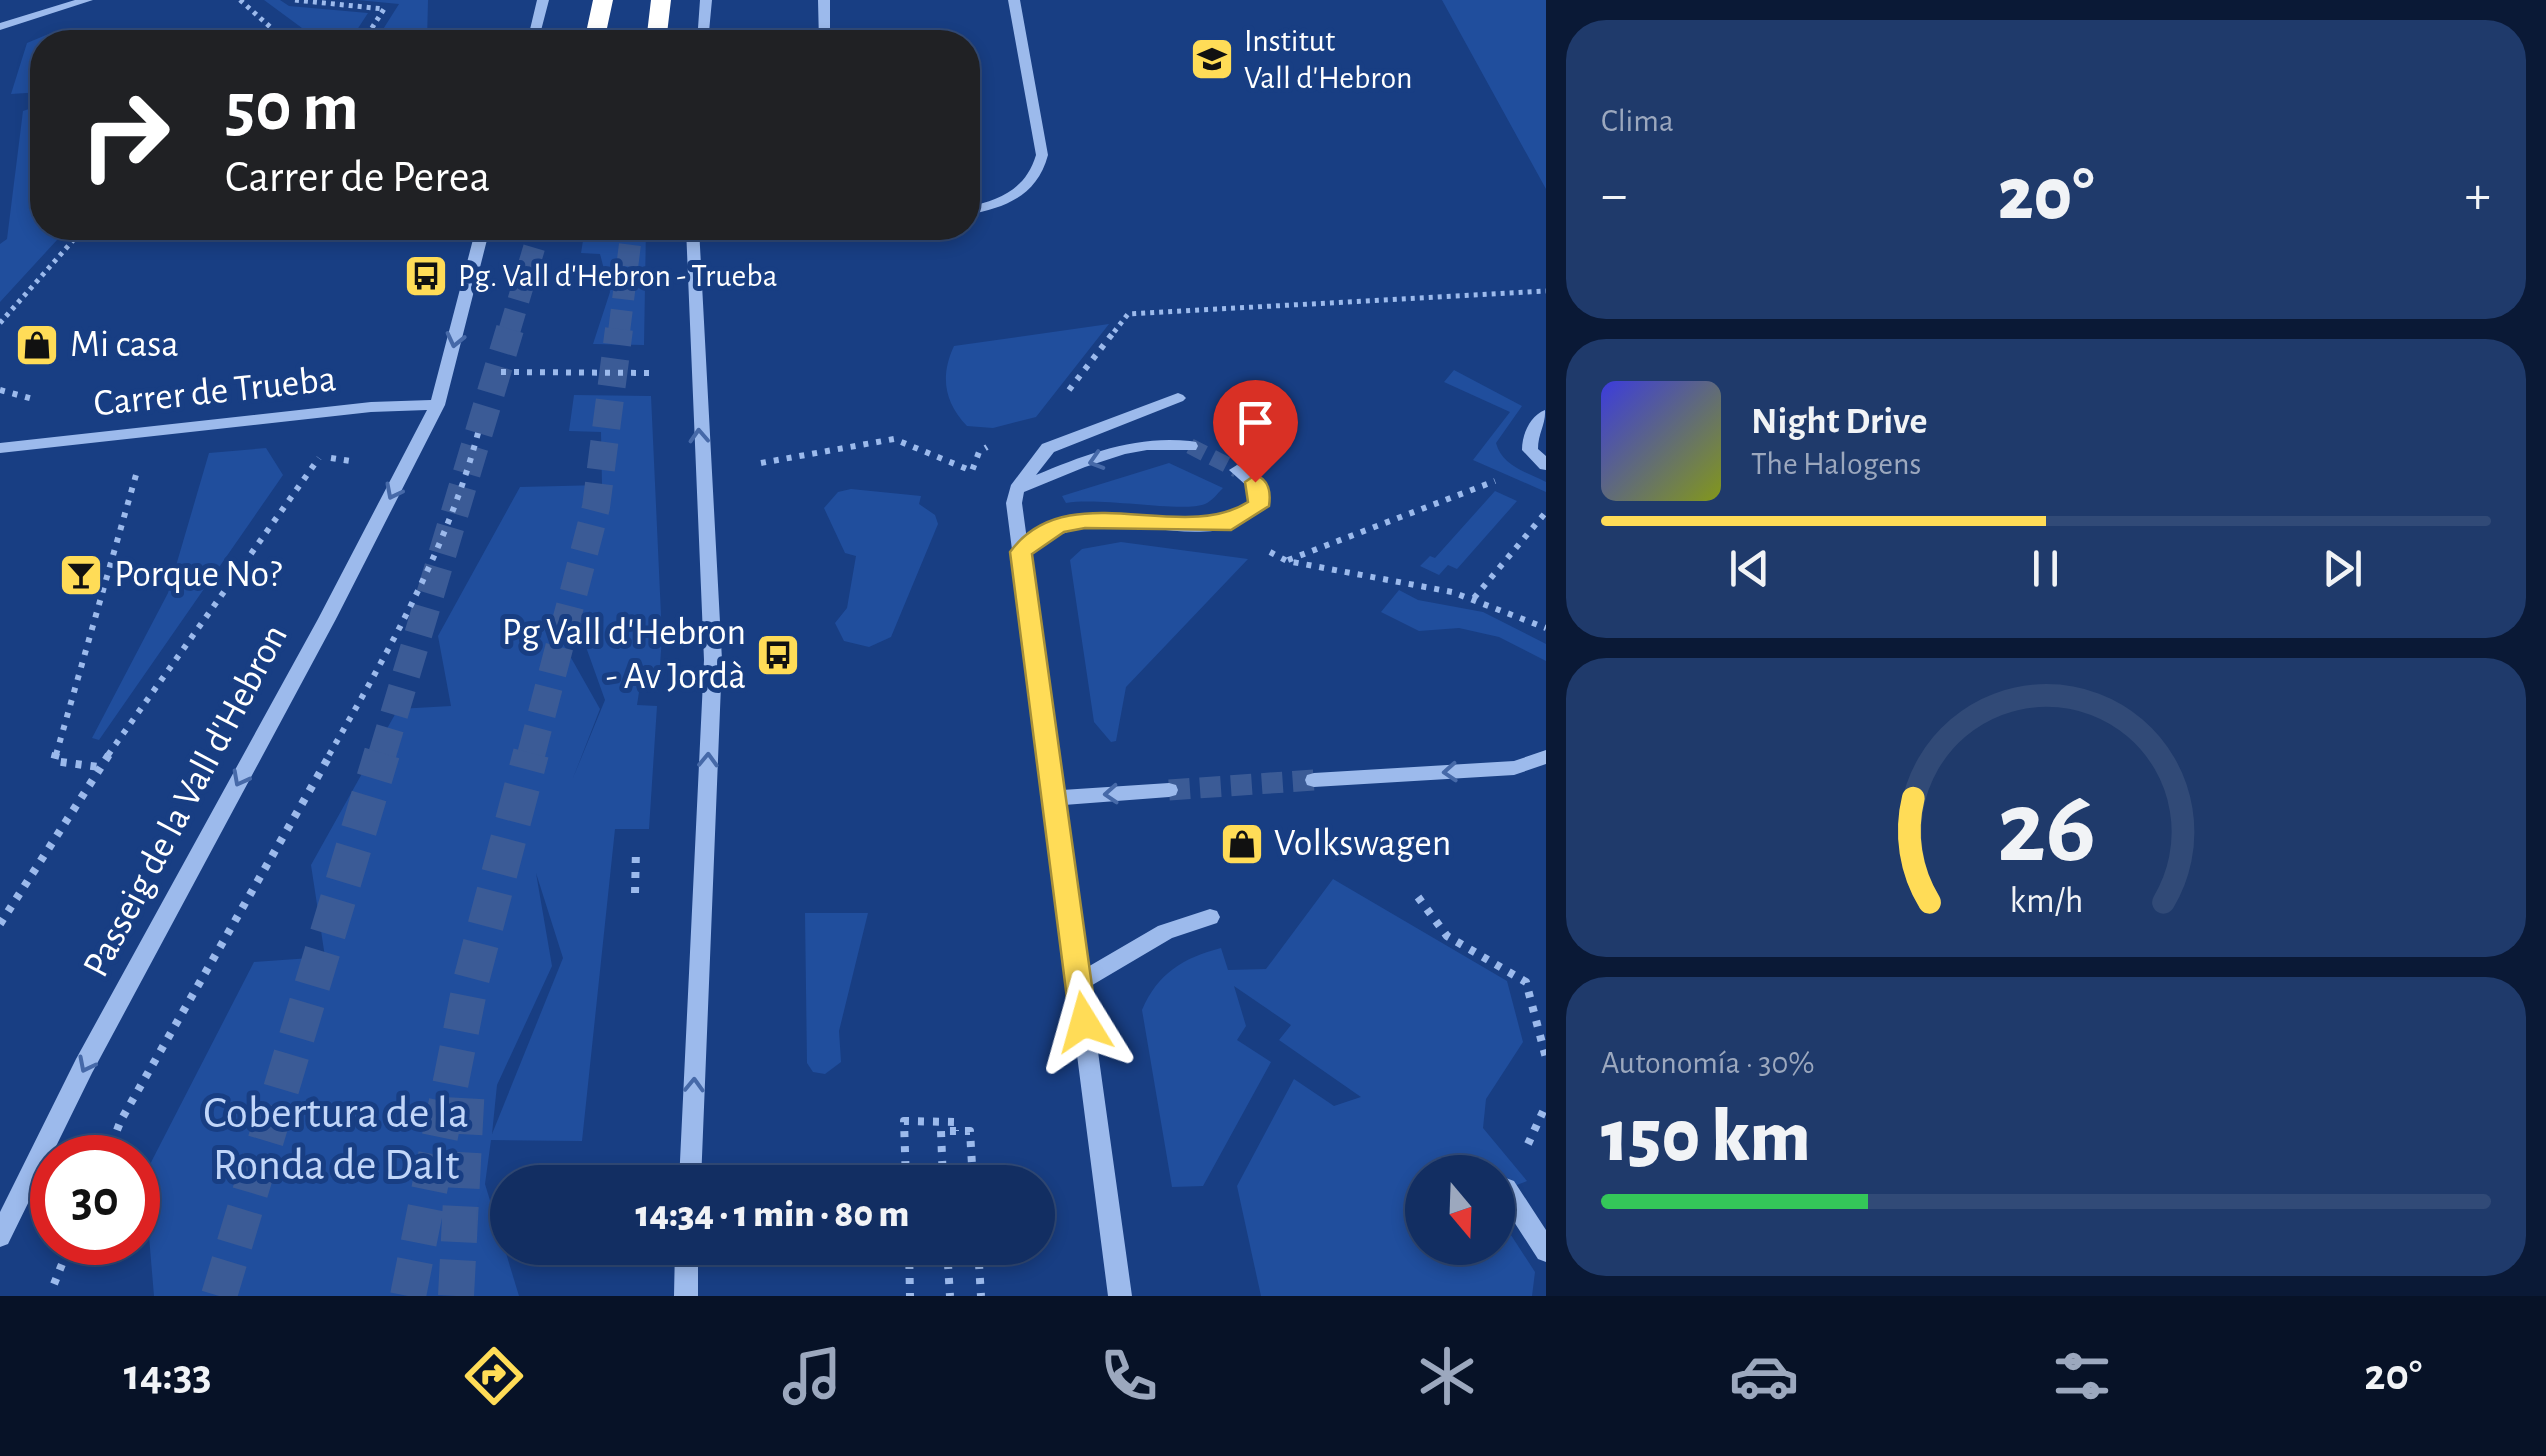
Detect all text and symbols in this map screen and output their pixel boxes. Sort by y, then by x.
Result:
place label: Institut Vall d'Hebron [1244,25,1412,94]
school or university icon: Institut Vall d'Hebron [1189,36,1235,82]
icon: right [60,70,190,200]
text: 50 m [225,73,359,143]
text: Clima [1601,105,1674,137]
text: Carrer de Perea [225,155,490,200]
text: 20° [1998,158,2094,233]
text: − [1601,168,1627,223]
text: + [2465,168,2491,223]
bus stop icon: Pg. Vall d'Hebron - Trueba [403,253,449,299]
place label: Pg. Vall d'Hebron - Trueba [458,260,778,292]
shop icon: Mi casa [14,322,60,368]
place label: Mi casa [70,326,179,364]
one-way arrow [446,331,467,348]
street label: Carrer de Trueba [92,360,338,424]
pin [1213,380,1298,483]
icon: arrive [1228,395,1283,450]
text: Night Drive [1751,403,1927,441]
one-way arrow [689,427,710,443]
text: The Halogens [1751,448,1921,480]
one-way arrow [1088,449,1105,470]
one-way arrow [386,482,405,500]
icon: previous [1722,541,1777,596]
icon: pause [2018,541,2073,596]
icon: next [2315,541,2370,596]
bar icon: Porque No? [58,552,104,598]
place label: Porque No? [114,556,282,594]
place label: Pg Vall d'Hebron - Av Jordà [502,614,746,696]
street label: Passeig de la Vall d'Hebron [77,619,295,983]
bus stop icon: Pg Vall d'Hebron - Av Jordà [755,632,801,678]
one-way arrow [698,752,719,768]
one-way arrow [1442,761,1458,782]
one-way arrow [233,768,253,786]
text: 26 [1996,777,2096,881]
one-way arrow [1103,783,1119,804]
shop icon: Volkswagen [1219,821,1265,867]
place label: Volkswagen [1274,825,1451,863]
text: km/h [2009,883,2083,919]
position arrow [1032,970,1136,1074]
text: Autonomía · 30% [1601,1047,1815,1079]
one-way arrow [78,1054,98,1072]
one-way arrow [683,1077,704,1093]
park label: Cobertura de la Ronda de Dalt [203,1091,469,1188]
text: 150 km [1601,1100,1810,1175]
speed limit sign: 30 [30,1135,160,1265]
north arrow [1405,1155,1515,1265]
map controls [1405,1155,1515,1265]
text: 14:34 · 1 min · 80 m [636,1196,909,1234]
icon: directions [459,1341,529,1411]
icon: music [777,1341,847,1411]
icon: phone [1094,1341,1164,1411]
icon: climate [1412,1341,1482,1411]
icon: car [1729,1341,1799,1411]
icon: filters [2047,1341,2117,1411]
text: 14:33 [124,1353,212,1398]
text: 20° [2364,1353,2422,1398]

